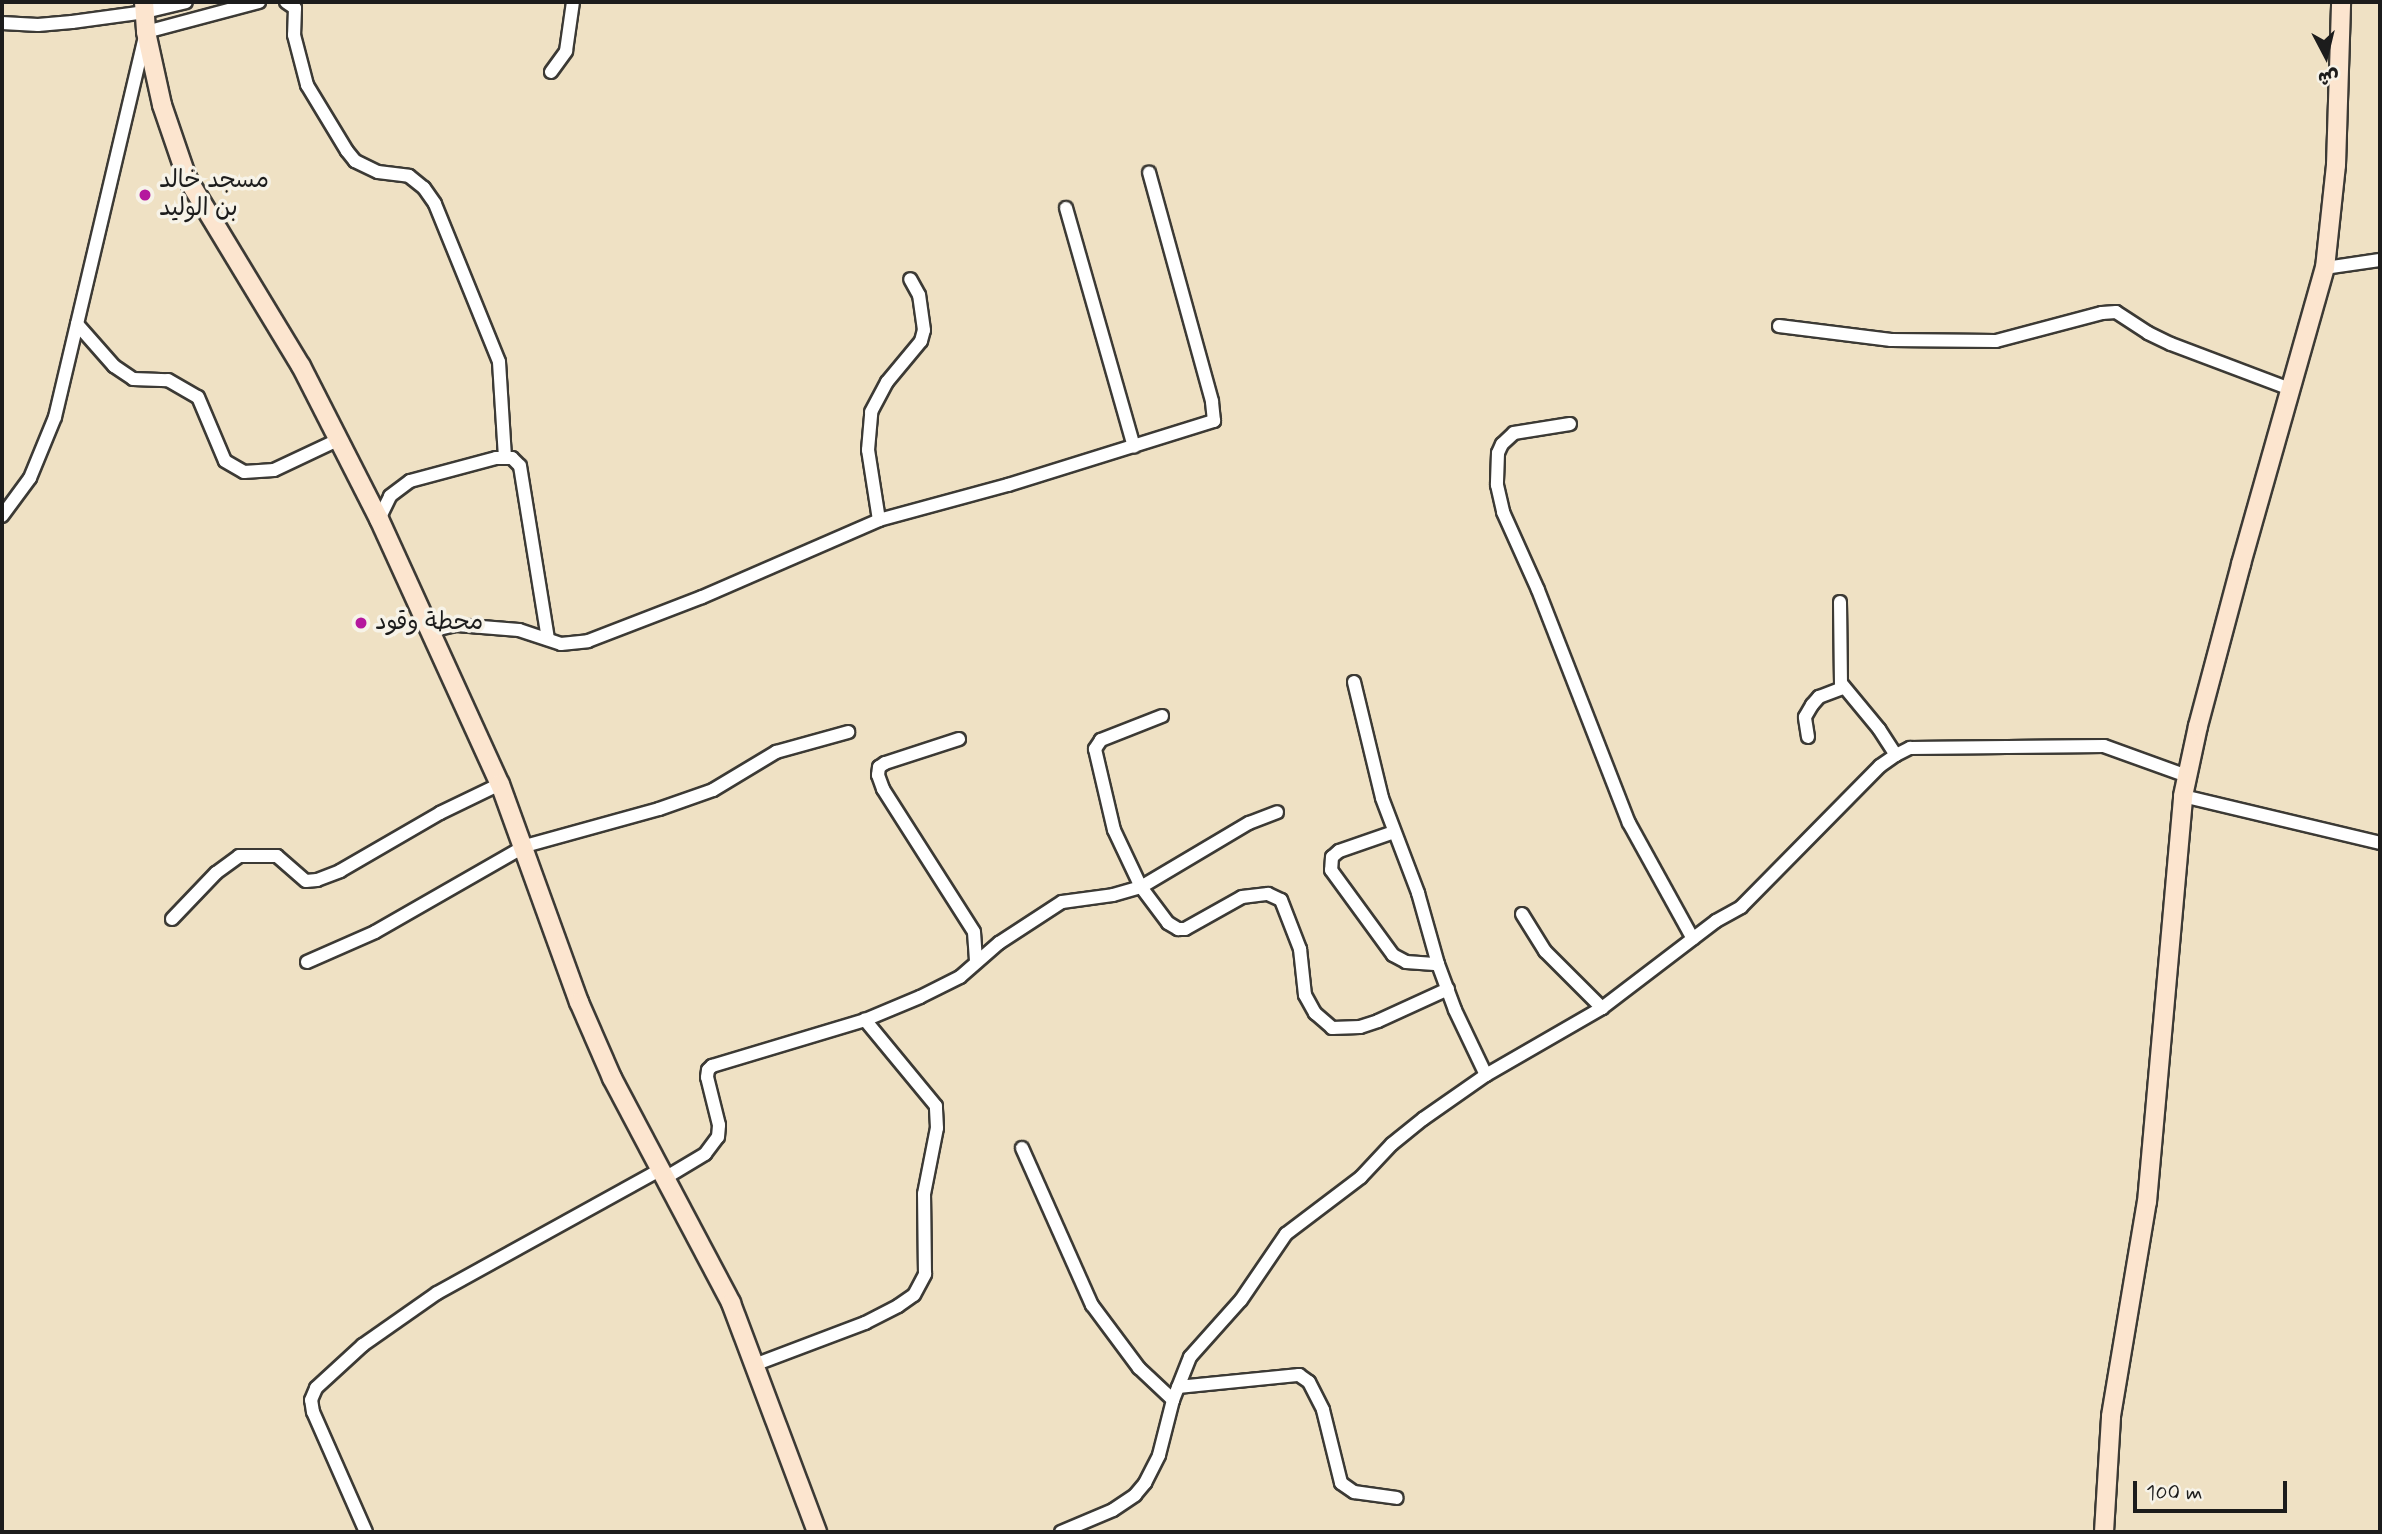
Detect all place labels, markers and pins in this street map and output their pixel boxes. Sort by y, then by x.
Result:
place label: مسجد خالد بن الوليد [159,167,269,223]
marker: مسجد خالد بن الوليد [137,187,153,203]
place label: محطة وقود [375,609,483,637]
marker: محطة وقود [353,615,369,631]

